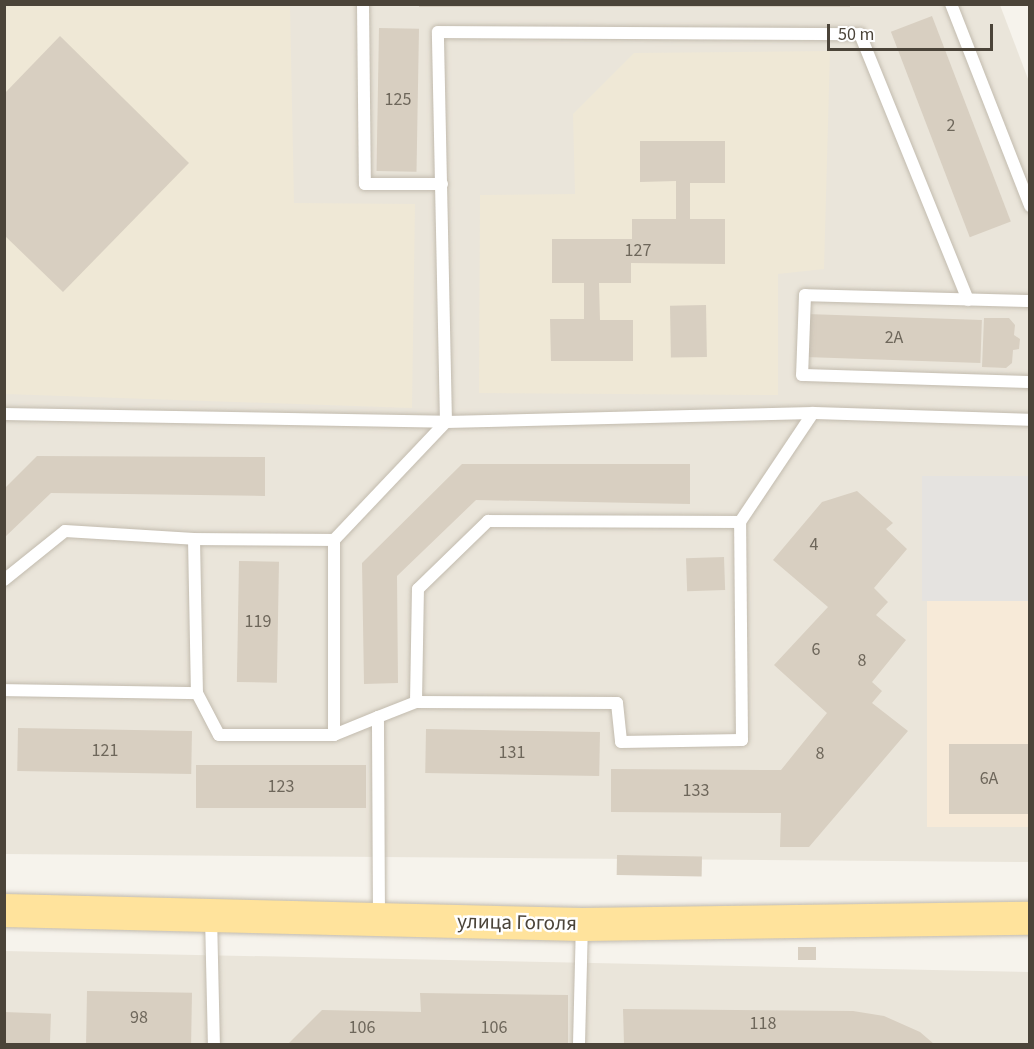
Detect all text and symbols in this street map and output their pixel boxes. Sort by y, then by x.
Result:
scale bar [830,12,996,50]
text: 50 m [838,22,874,47]
house number: 125 [385,89,411,111]
house number: 2 [947,115,955,137]
house number: 127 [625,240,651,262]
house number: 2А [885,327,903,349]
house number: 4 [810,534,818,556]
house number: 119 [245,611,271,633]
house number: 6 [812,639,820,661]
house number: 8 [858,650,866,672]
house number: 121 [92,740,118,762]
house number: 131 [499,742,525,764]
house number: 8 [816,743,824,765]
house number: 6А [980,768,998,790]
house number: 123 [268,776,294,798]
house number: 133 [683,780,709,802]
street label: улица Гоголя [457,908,577,936]
house number: 98 [130,1007,148,1029]
house number: 118 [750,1013,776,1035]
house number: 106 [349,1017,375,1039]
house number: 106 [481,1017,507,1039]

